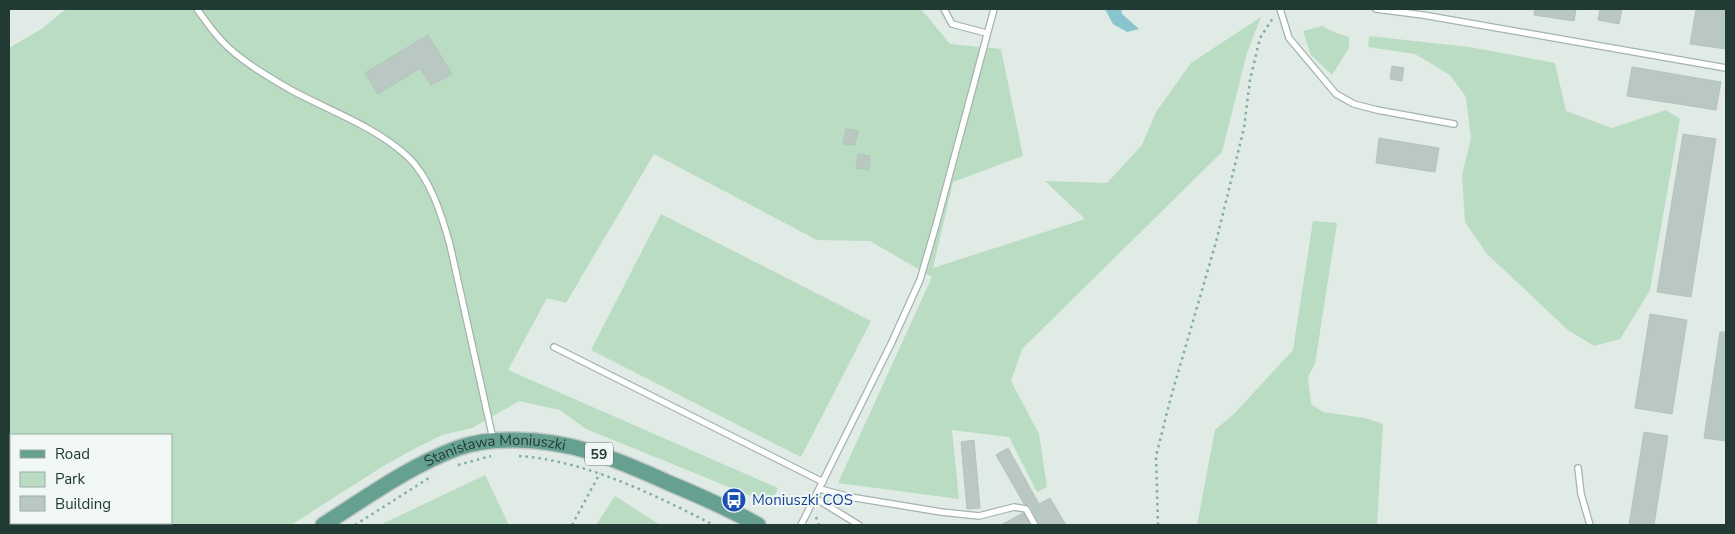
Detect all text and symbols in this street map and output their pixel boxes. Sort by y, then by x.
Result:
street label: Stanisława Moniuszki [420,430,568,471]
legend [10,434,172,524]
road number: 59 [585,442,613,466]
text: Road [55,444,90,464]
text: Park [55,469,85,489]
bus stop icon: Moniuszki COS [721,487,747,513]
place label: Moniuszki COS [752,490,853,510]
text: Building [55,494,111,514]

